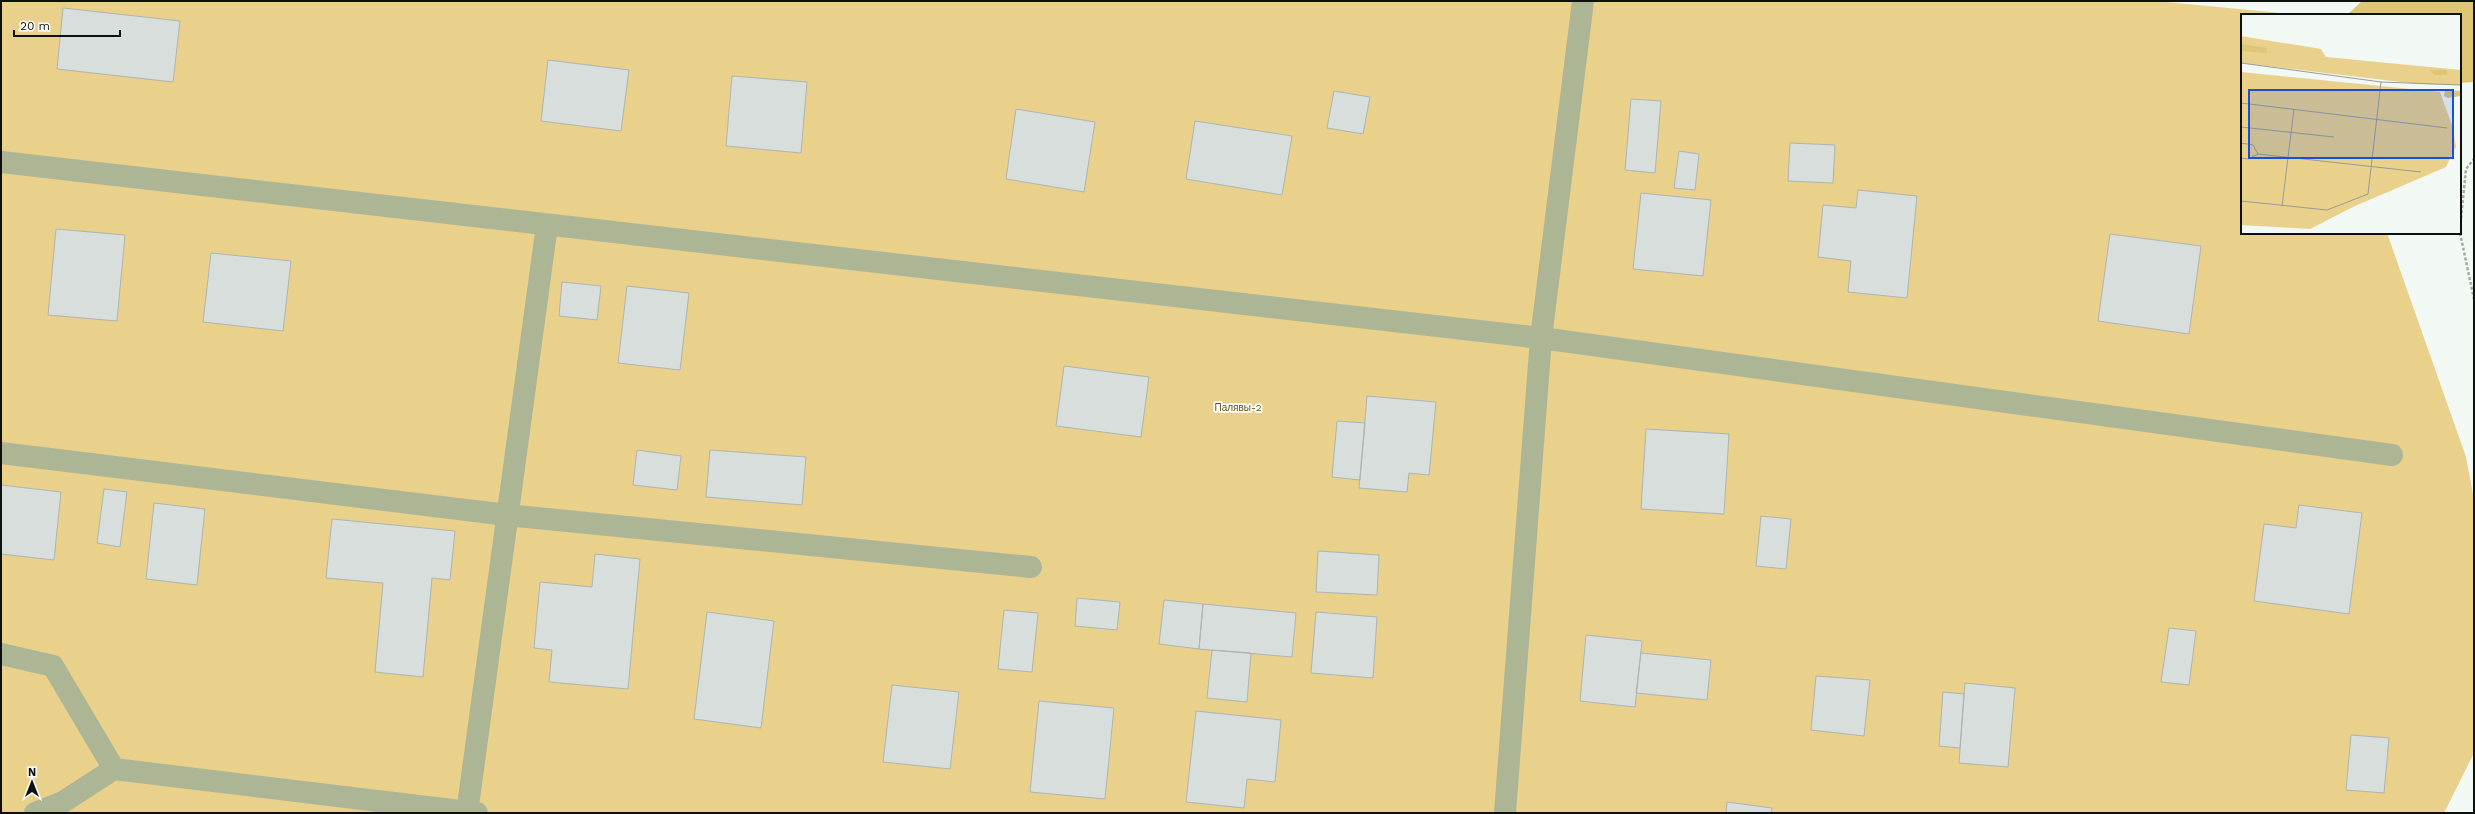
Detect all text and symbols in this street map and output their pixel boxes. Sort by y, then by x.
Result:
scale bar [14,12,120,38]
inset map [2241,14,2461,234]
text: 20 m [20,19,50,33]
park label: Палявы-2 [1214,402,1262,413]
north arrow [12,762,52,802]
text: N [28,766,36,779]

